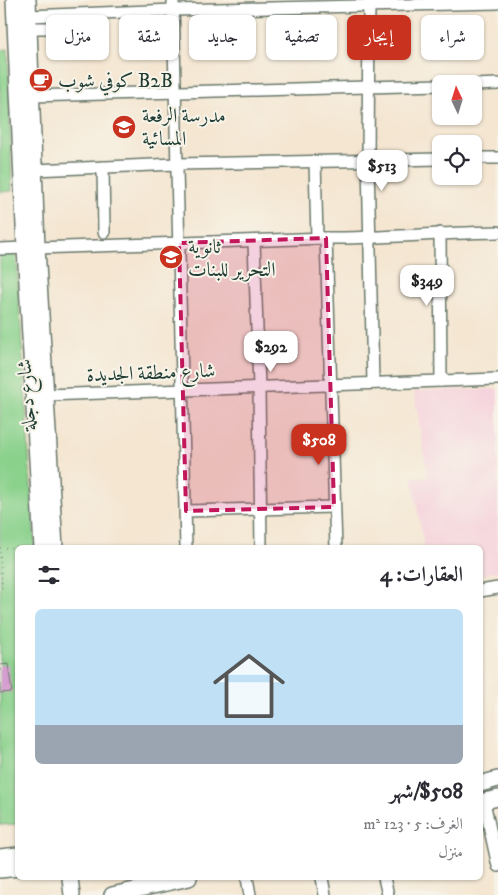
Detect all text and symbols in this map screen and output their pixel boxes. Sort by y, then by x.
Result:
chip: منزل [46,15,109,60]
chip: شقة [119,15,179,60]
chip: جديد [189,15,256,60]
chip: تصفية [266,15,337,60]
chip: إيجار [347,15,411,60]
chip: شراء [421,15,484,60]
cafe icon: كوفي شوب B2B [28,67,54,93]
place label: كوفي شوب B2B [58,69,173,96]
north arrow [432,75,482,125]
map controls [432,75,482,185]
place label: مدرسة الرفعة المسائية [142,104,226,152]
school or university icon: مدرسة الرفعة المسائية [111,114,137,140]
button: locate [432,135,482,185]
pin: $513 [352,150,412,192]
text: $513 [368,156,396,176]
place label: ثانوية التحرير للبنات [188,235,276,283]
school or university icon: ثانوية التحرير للبنات [158,244,184,270]
pin: $349 [397,264,457,307]
text: $349 [411,271,443,291]
pin: $292 [241,330,301,373]
text: $292 [255,337,287,357]
street label: شارع دجلة [13,358,47,433]
street label: شارع منطقة الجديدة [86,359,216,392]
pin: $508 [289,424,349,466]
text: $508 [302,430,336,450]
icon: filters [35,561,63,589]
text: العقارات: 4 [380,562,463,588]
icon: home [204,641,294,731]
text: $508/شهر [389,779,463,805]
text: الغرف: 5 · 123 m² [364,814,463,834]
text: منزل [438,842,463,862]

